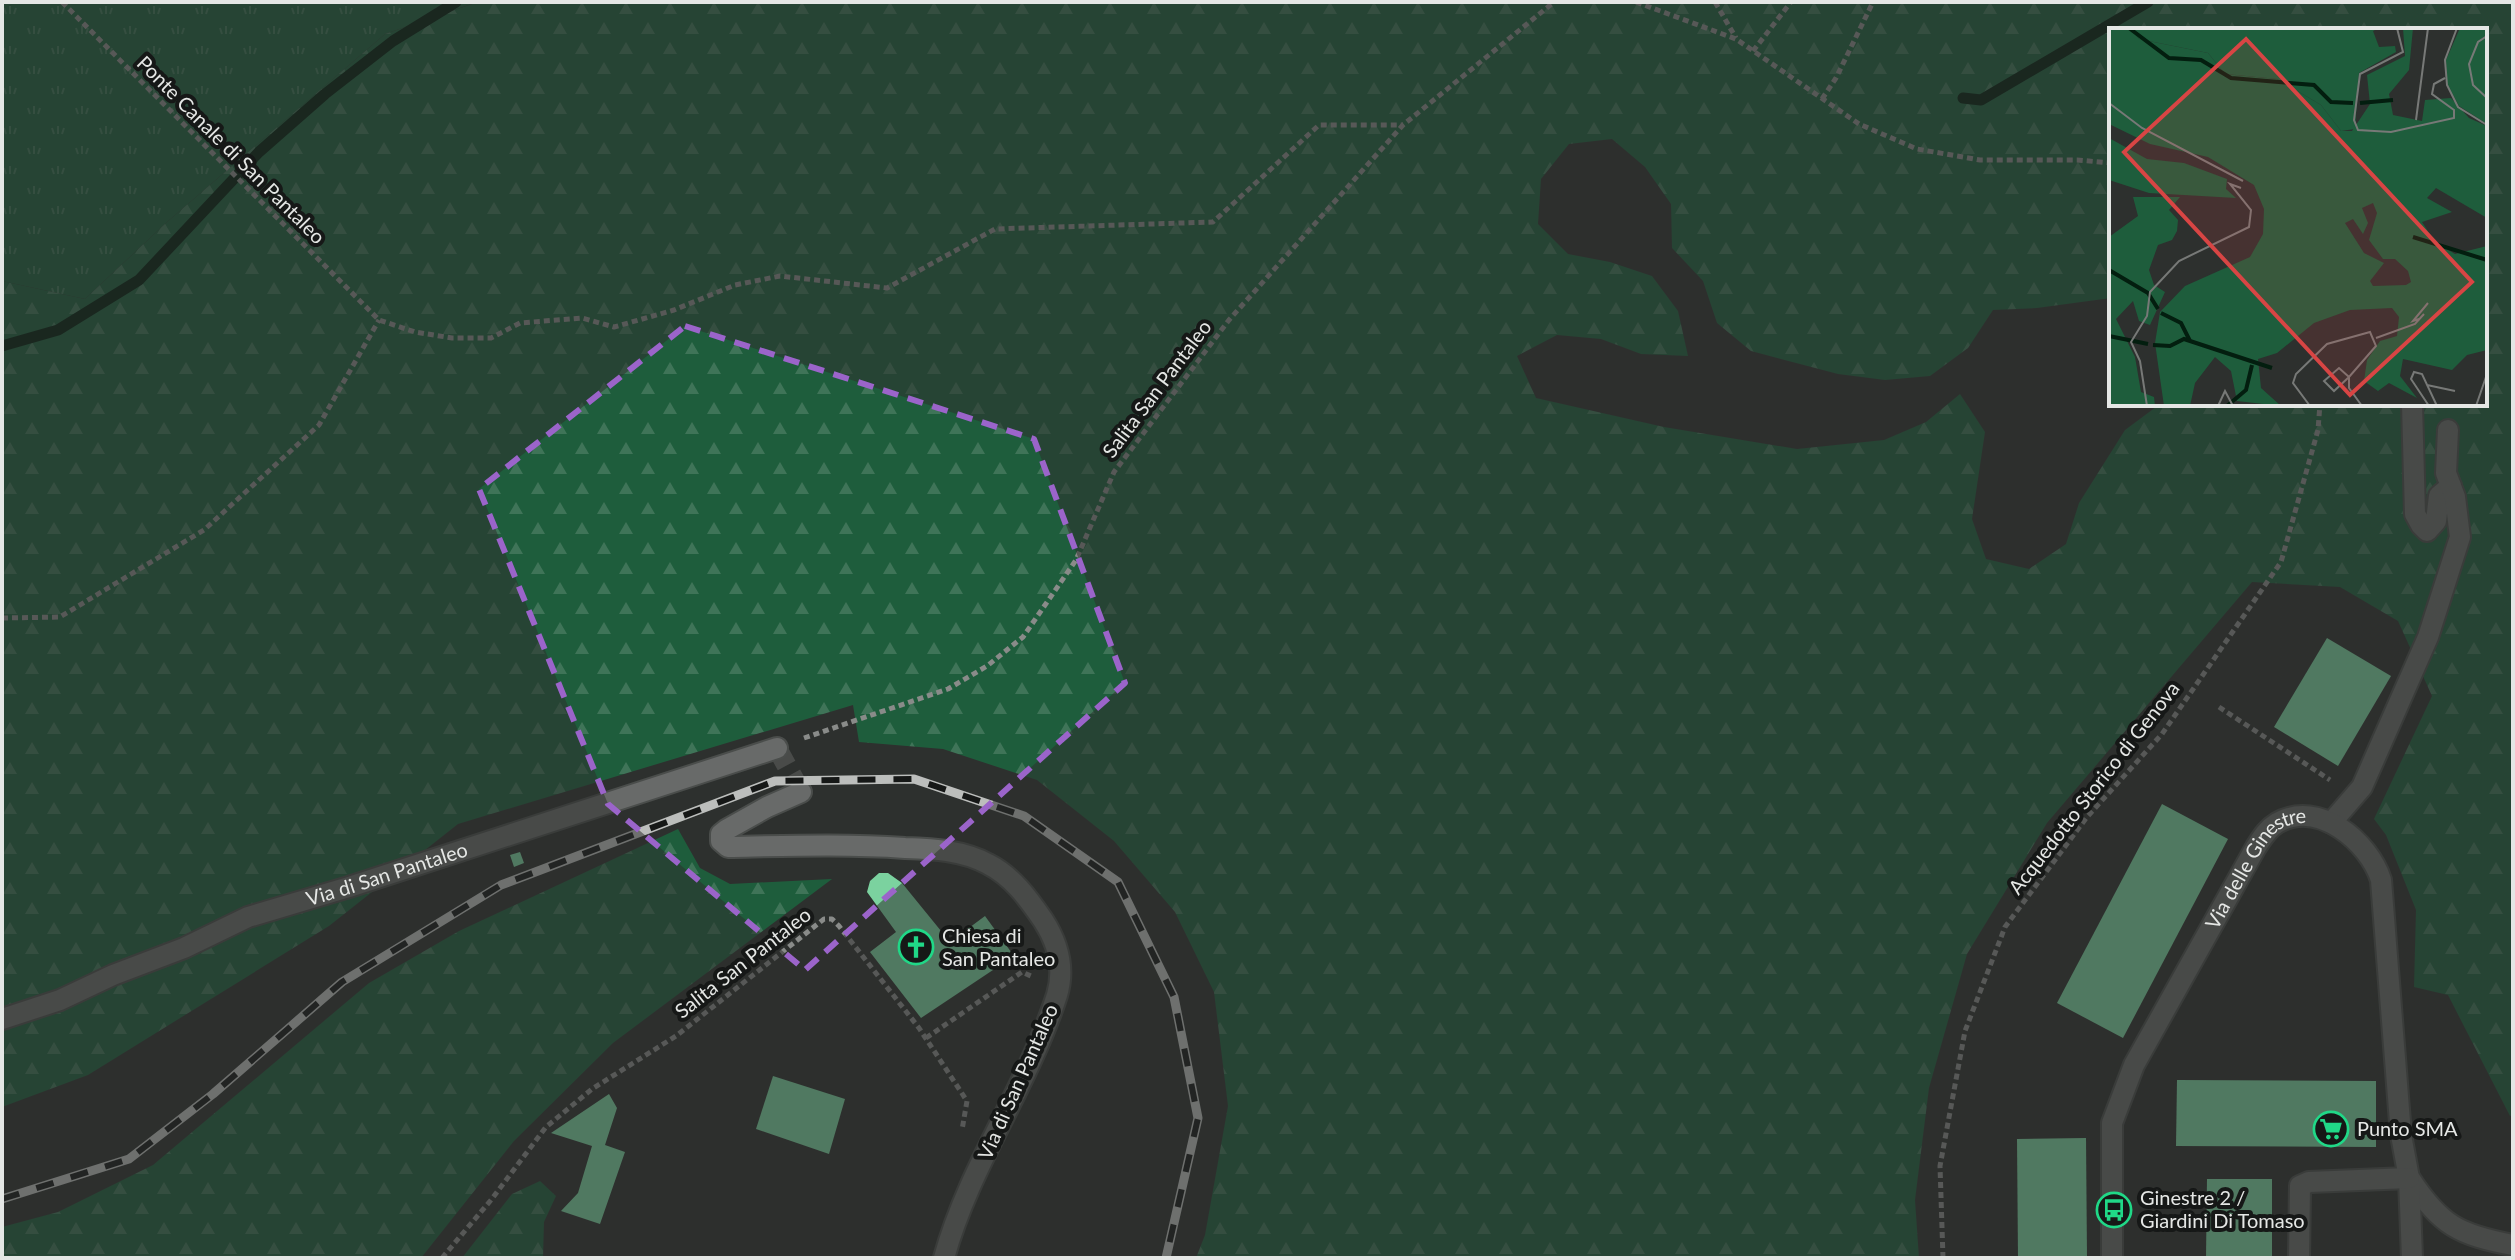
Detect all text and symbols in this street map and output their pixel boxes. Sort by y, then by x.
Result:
inset map [2109,28,2487,406]
street label: Ponte Canale di San Pantaleo [133,50,331,248]
street label: Salita San Pantaleo [1097,315,1216,462]
street label: Acquedotto Storico di Genova [2003,676,2184,898]
street label: Via delle Ginestre [2200,803,2307,933]
street label: Via di San Pantaleo [303,836,470,910]
street label: Salita San Pantaleo [670,902,815,1023]
place label: Chiesa di San Pantaleo [942,923,1055,970]
church icon: Chiesa di San Pantaleo [897,928,935,966]
street label: Via di San Pantaleo [972,1000,1062,1163]
supermarket icon: Punto SMA [2312,1110,2350,1148]
place label: Punto SMA [2357,1116,2458,1140]
place label: Ginestre 2 / Giardini Di Tomaso [2140,1185,2305,1232]
bus stop icon: Ginestre 2 / Giardini Di Tomaso [2095,1191,2133,1229]

